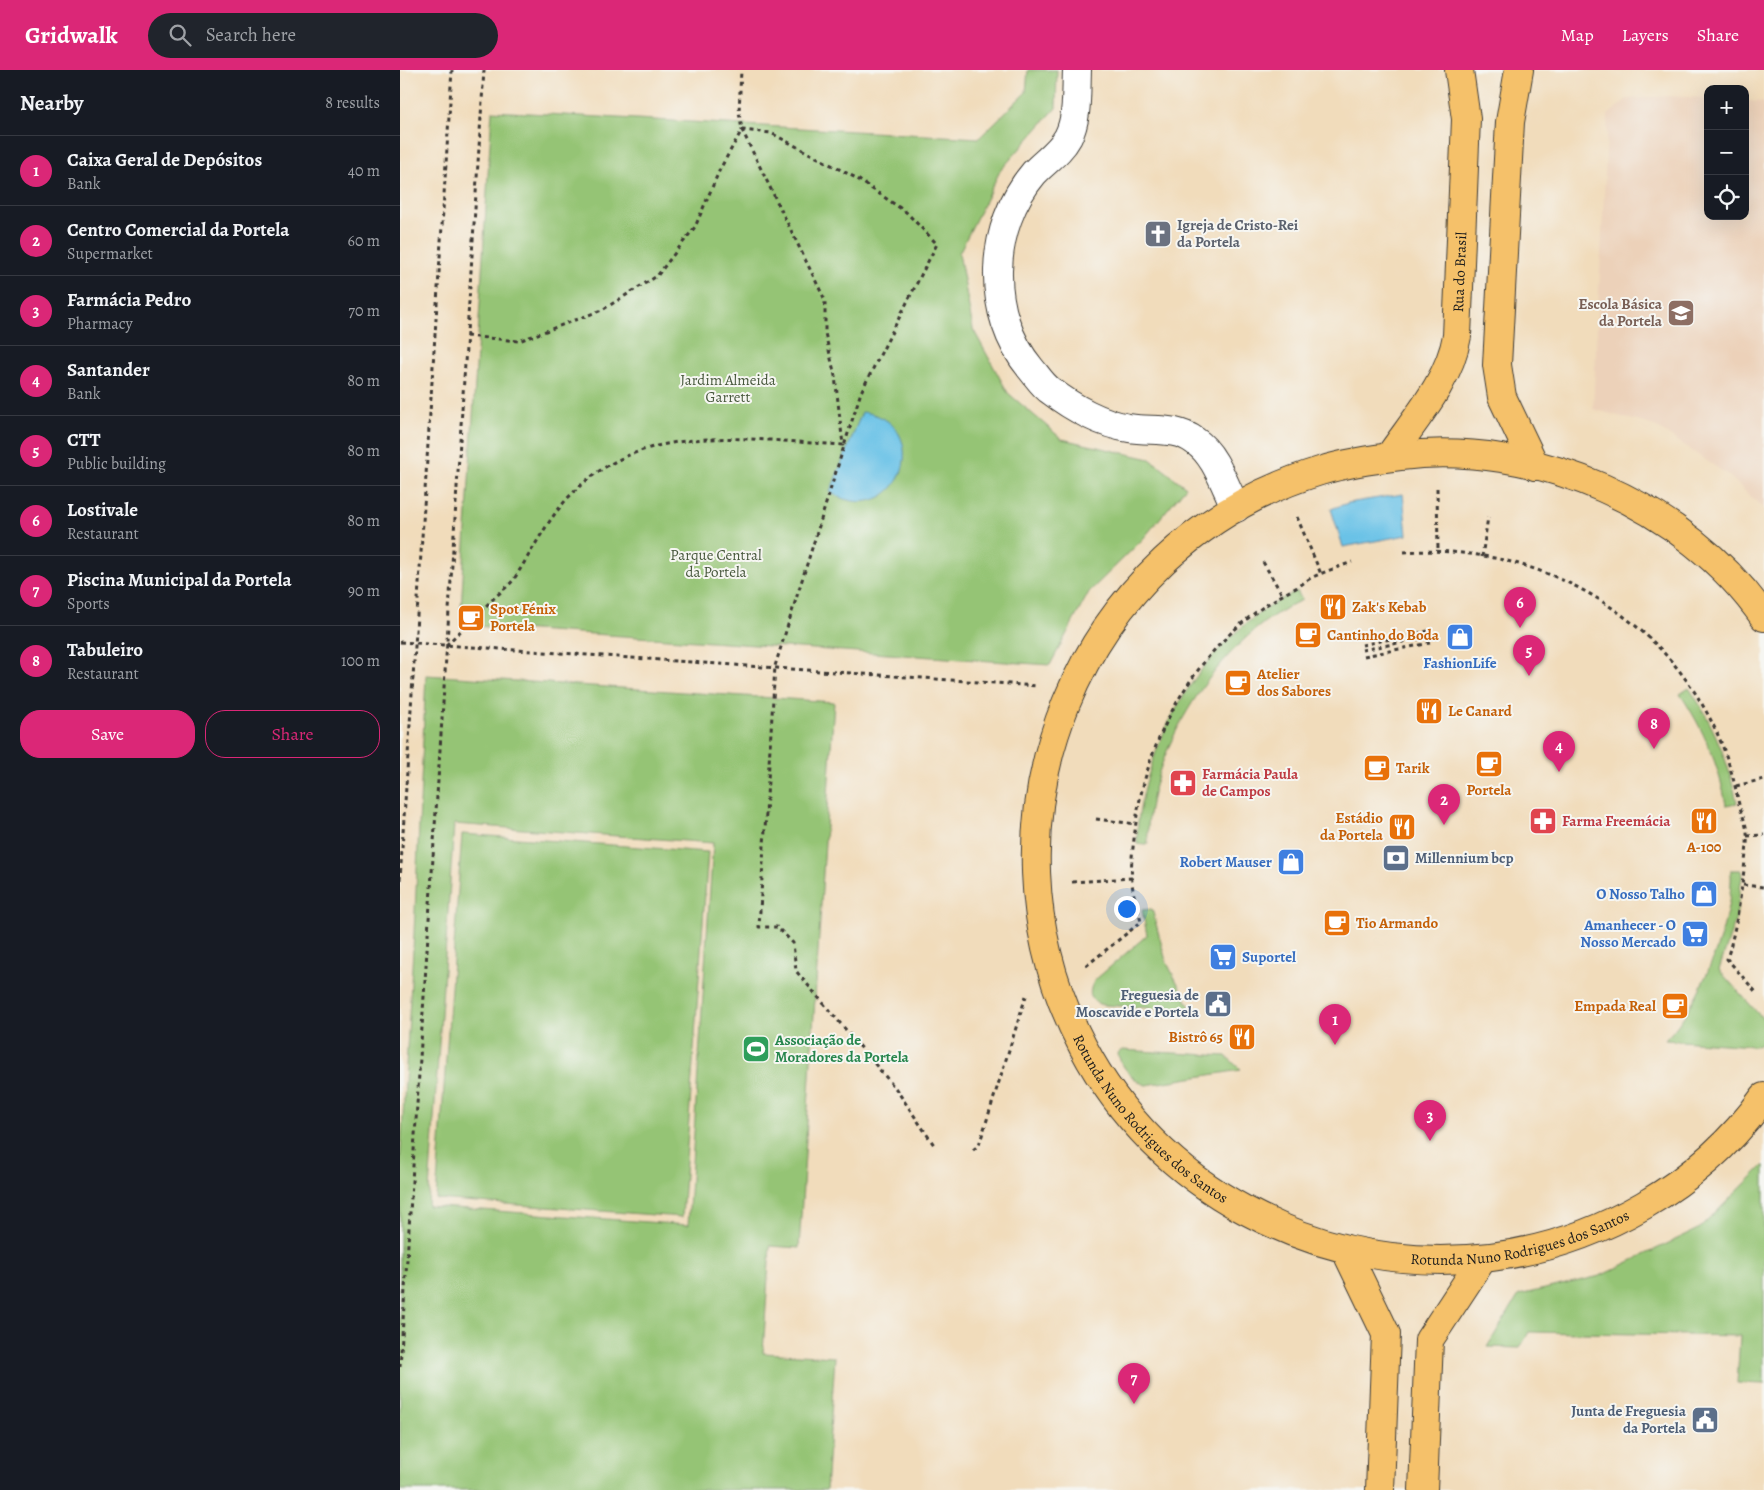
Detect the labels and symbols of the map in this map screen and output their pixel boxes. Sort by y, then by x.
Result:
place label: Igreja de Cristo-Rei da Portela [1177,215,1299,252]
church icon: Igreja de Cristo-Rei da Portela [1143,219,1173,249]
street label: Rua do Brasil [1448,231,1471,313]
place label: Escola Básica da Portela [1579,294,1663,331]
school or university icon: Escola Básica da Portela [1666,298,1696,328]
park label: Jardim Almeida Garrett [680,370,776,407]
park label: Parque Central da Portela [670,545,762,582]
pin: 6 [1504,587,1536,628]
restaurant icon: Zak's Kebab [1318,592,1348,622]
place label: Zak's Kebab [1352,597,1427,617]
place label: Spot Fénix Portela [490,599,556,636]
cafe icon: Spot Fénix Portela [456,603,486,633]
cafe icon: Cantinho do Boda [1293,620,1323,650]
shop icon: FashionLife [1445,622,1475,652]
place label: Cantinho do Boda [1327,625,1440,645]
pin: 5 [1513,635,1545,676]
place label: FashionLife [1423,653,1497,673]
place label: Atelier dos Sabores [1256,664,1331,701]
cafe icon: Atelier dos Sabores [1223,668,1253,698]
restaurant icon: Le Canard [1414,696,1444,726]
place label: Le Canard [1448,701,1513,721]
pin: 8 [1638,708,1670,749]
pin: 4 [1543,731,1575,772]
cafe icon: Portela [1474,749,1504,779]
cafe icon: Tarik [1362,753,1392,783]
place label: Tarik [1396,758,1430,778]
place label: Farmácia Paula de Campos [1202,764,1299,801]
pharmacy icon: Farmácia Paula de Campos [1168,768,1198,798]
place label: Portela [1466,780,1512,800]
pin: 2 [1428,784,1460,825]
pharmacy icon: Farma Freemácia [1528,806,1558,836]
restaurant icon: A-100 [1689,806,1719,836]
place label: Estádio da Portela [1320,808,1384,845]
place label: Farma Freemácia [1562,811,1671,831]
restaurant icon: Estádio da Portela [1387,812,1417,842]
place label: A-100 [1686,837,1722,857]
bank icon: Millennium bcp [1381,843,1411,873]
shop icon: Robert Mauser [1276,847,1306,877]
place label: Millennium bcp [1415,848,1514,868]
place label: Robert Mauser [1180,852,1272,872]
shop icon: O Nosso Talho [1689,879,1719,909]
place label: O Nosso Talho [1596,884,1685,904]
your location [1114,896,1140,922]
cafe icon: Tio Armando [1322,908,1352,938]
place label: Tio Armando [1356,913,1439,933]
place label: Amanhecer - O Nosso Mercado [1580,915,1676,952]
supermarket icon: Amanhecer - O Nosso Mercado [1680,919,1710,949]
supermarket icon: Suportel [1208,942,1238,972]
place label: Suportel [1242,947,1296,967]
place label: Freguesia de Moscavide e Portela [1076,985,1200,1022]
public building icon: Freguesia de Moscavide e Portela [1203,989,1233,1019]
cafe icon: Empada Real [1660,991,1690,1021]
place label: Empada Real [1574,996,1656,1016]
pin: 1 [1319,1004,1351,1045]
restaurant icon: Bistrô 65 [1227,1022,1257,1052]
place label: Bistrô 65 [1169,1027,1223,1047]
place label: Associação de Moradores da Portela [774,1030,910,1067]
street label: Rotunda Nuno Rodrigues dos Santos [1068,1031,1232,1208]
sports icon: Associação de Moradores da Portela [741,1034,771,1064]
pin: 3 [1414,1100,1446,1141]
street label: Rotunda Nuno Rodrigues dos Santos [1410,1205,1633,1270]
pin: 7 [1118,1363,1150,1404]
place label: Junta de Freguesia da Portela [1571,1401,1687,1438]
public building icon: Junta de Freguesia da Portela [1690,1405,1720,1435]

